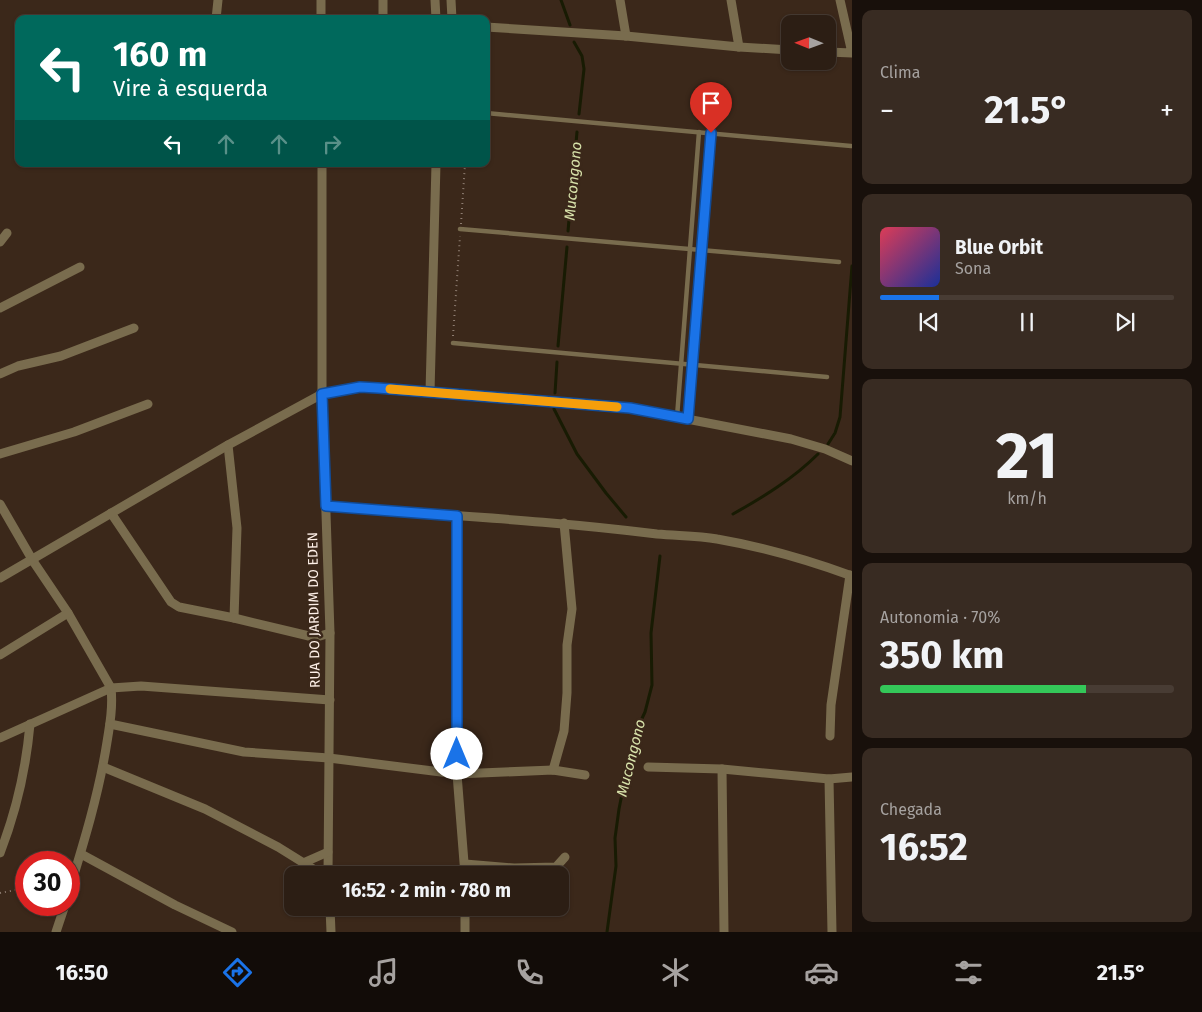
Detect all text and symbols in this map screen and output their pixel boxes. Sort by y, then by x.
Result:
north arrow [781,15,836,70]
map controls [781,15,836,70]
text: 160 m [113,33,207,75]
icon: left [30,35,95,100]
text: Clima [880,63,920,82]
text: Vire à esquerda [113,75,268,102]
pin [690,82,732,133]
text: 21.5° [984,87,1070,133]
icon: arrive [697,89,725,117]
text: − [880,94,894,127]
text: + [1160,94,1174,127]
icon: left [159,130,187,158]
icon: ahead [212,130,240,158]
icon: ahead [265,130,293,158]
icon: right [318,130,346,158]
water label: Mucongono [561,141,585,221]
text: Blue Orbit [955,236,1043,259]
text: Sona [955,259,991,278]
icon: previous [915,308,943,336]
icon: pause [1013,308,1041,336]
icon: next [1111,308,1139,336]
text: 21 [996,417,1058,495]
text: km/h [1007,489,1047,508]
street label: RUA DO JARDIM DO EDEN [304,532,324,688]
text: Autonomia · 70% [880,608,1000,627]
text: 350 km [880,632,1004,678]
water label: Mucongono [613,717,649,799]
position arrow [430,727,482,779]
text: Chegada [880,800,942,819]
text: 16:52 [880,824,968,870]
speed limit sign: 30 [15,851,80,916]
text: 16:52 · 2 min · 780 m [342,879,511,902]
icon: directions [220,955,255,990]
icon: music [366,955,401,990]
icon: phone [512,955,547,990]
icon: climate [658,955,693,990]
icon: car [804,955,839,990]
icon: filters [951,955,986,990]
text: 16:50 [56,959,108,986]
text: 21.5° [1097,959,1146,986]

